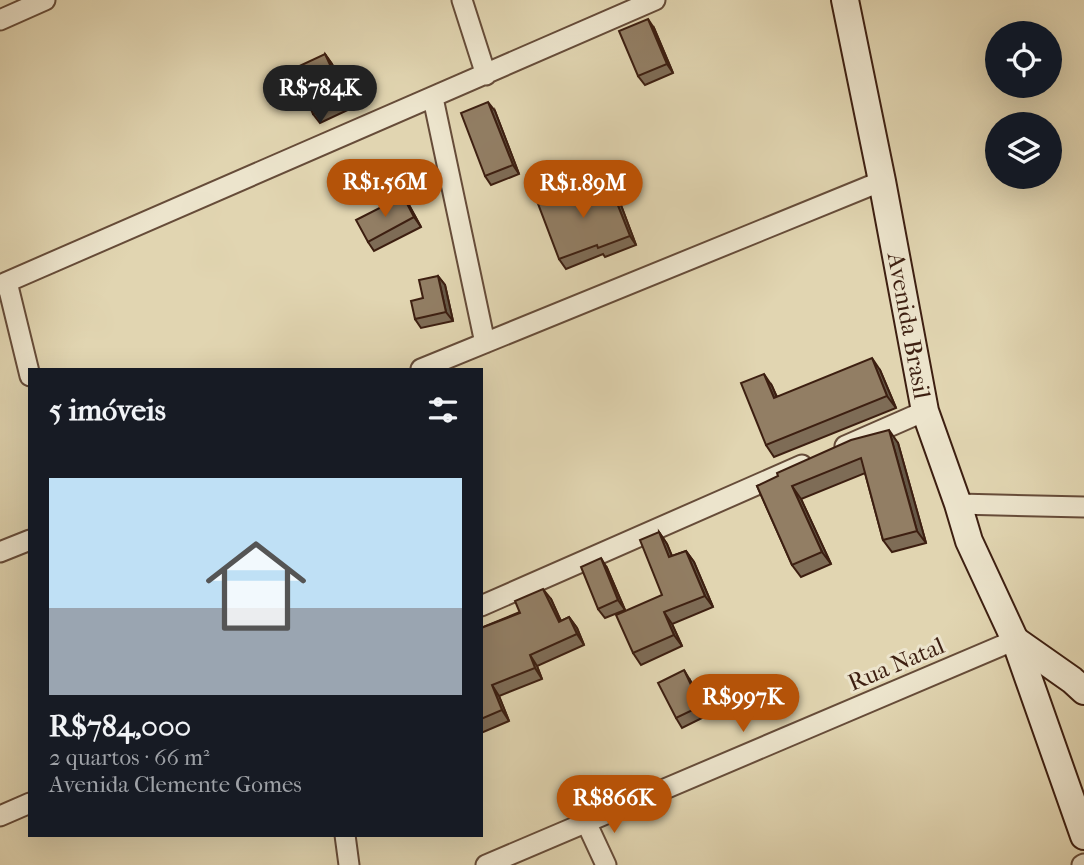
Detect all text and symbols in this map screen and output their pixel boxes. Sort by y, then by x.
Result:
map controls [985,21,1062,189]
button: locate [985,21,1062,98]
pin: R$784K [263,66,377,125]
text: R$784K [279,74,361,101]
button: layers [985,112,1062,189]
pin: R$1.56M [320,160,450,219]
pin: R$1.89M [518,160,648,220]
text: R$1.56M [343,168,427,195]
text: R$1.89M [540,169,626,196]
street label: Avenida Brasil [881,249,937,402]
icon: filters [424,391,462,429]
text: 5 imóveis [49,393,166,428]
icon: home [193,523,319,649]
street label: Rua Natal [844,631,949,697]
pin: R$997K [686,674,800,734]
text: R$997K [702,683,784,710]
text: R$784,000 [49,709,191,744]
text: 2 quartos · 66 m² [49,744,210,771]
text: Avenida Clemente Gomes [49,771,302,798]
pin: R$866K [557,776,671,835]
text: R$866K [573,784,655,811]

